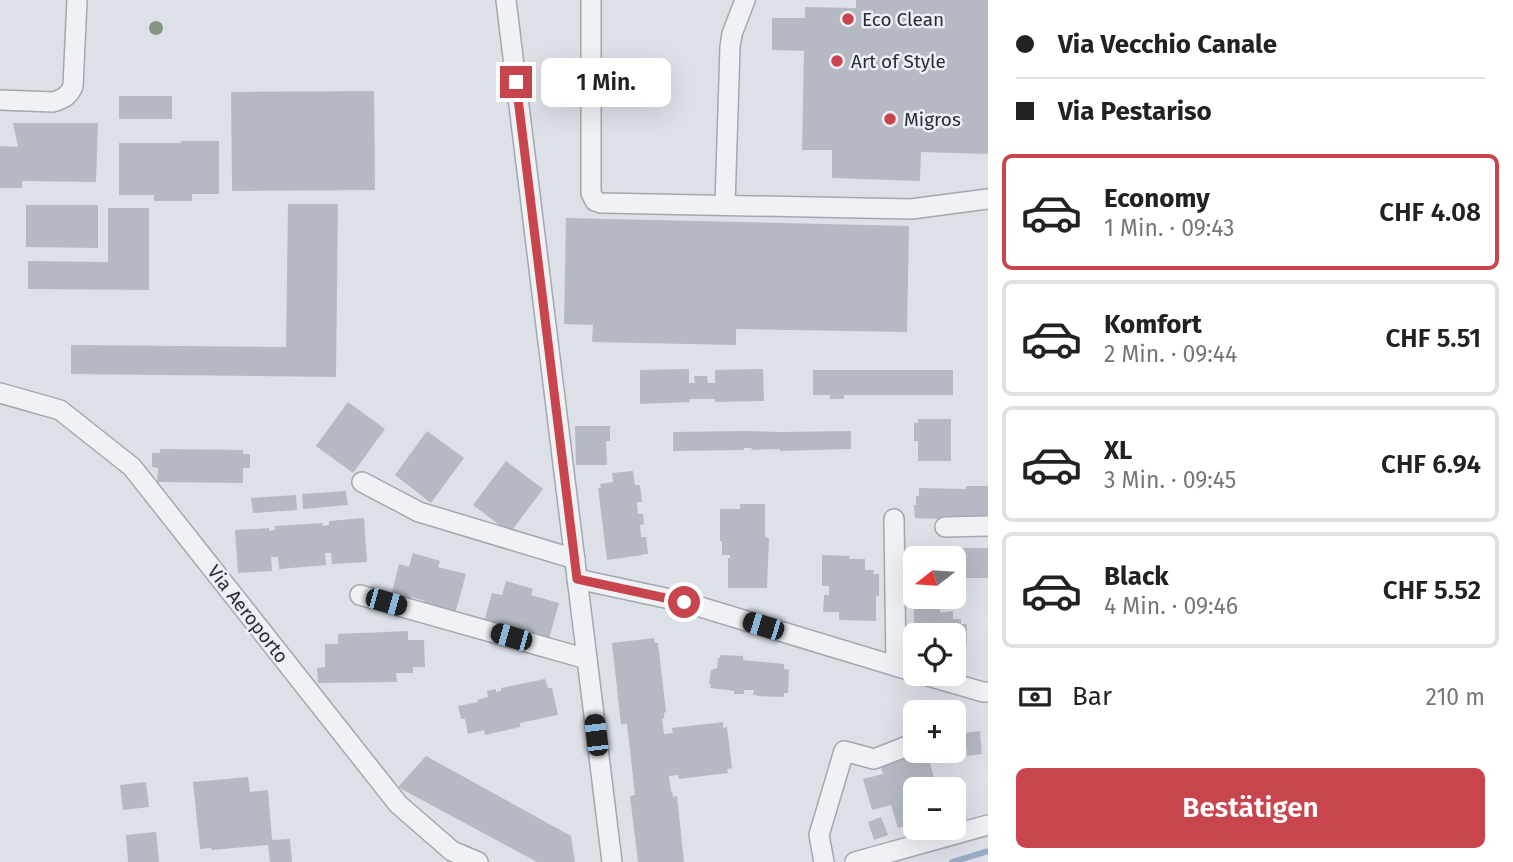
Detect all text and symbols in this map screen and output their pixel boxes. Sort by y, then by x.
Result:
place label: Eco Clean [862,8,944,31]
marker: Eco Clean [840,11,856,27]
text: Via Vecchio Canale [1058,29,1277,60]
place label: Art of Style [851,50,946,73]
marker: Art of Style [829,53,845,69]
callout: 1 Min. [540,57,670,106]
route end [500,66,532,98]
text: 1 Min. [576,68,636,96]
text: Via Pestariso [1058,96,1212,127]
place label: Migros [904,108,961,131]
marker: Migros [882,111,898,127]
icon: car [1020,181,1083,244]
text: Economy [1104,183,1210,214]
text: CHF 4.08 [1379,197,1481,228]
text: 1 Min. · 09:43 [1104,214,1235,242]
icon: car [1020,307,1083,370]
text: Komfort [1104,309,1202,340]
text: CHF 5.51 [1385,323,1481,354]
text: 2 Min. · 09:44 [1104,340,1237,368]
icon: car [1020,433,1083,496]
text: XL [1104,435,1132,466]
text: CHF 6.94 [1381,449,1481,480]
text: 3 Min. · 09:45 [1104,466,1236,494]
north arrow [903,546,966,609]
map controls [903,546,966,840]
icon: car [1020,559,1083,622]
street label: Via Aeroporto [203,561,293,667]
text: Black [1104,561,1169,592]
text: CHF 5.52 [1383,575,1481,606]
car [363,586,410,618]
route start [668,586,700,618]
text: 4 Min. · 09:46 [1104,592,1238,620]
car [740,610,787,642]
car [488,621,535,653]
button: locate [903,623,966,686]
icon: cash [1016,678,1054,716]
text: Bar [1072,681,1112,712]
text: 210 m [1426,683,1485,711]
button: + [903,700,966,763]
car [584,713,609,757]
button: Bestätigen [1016,768,1485,848]
button: − [903,777,966,840]

